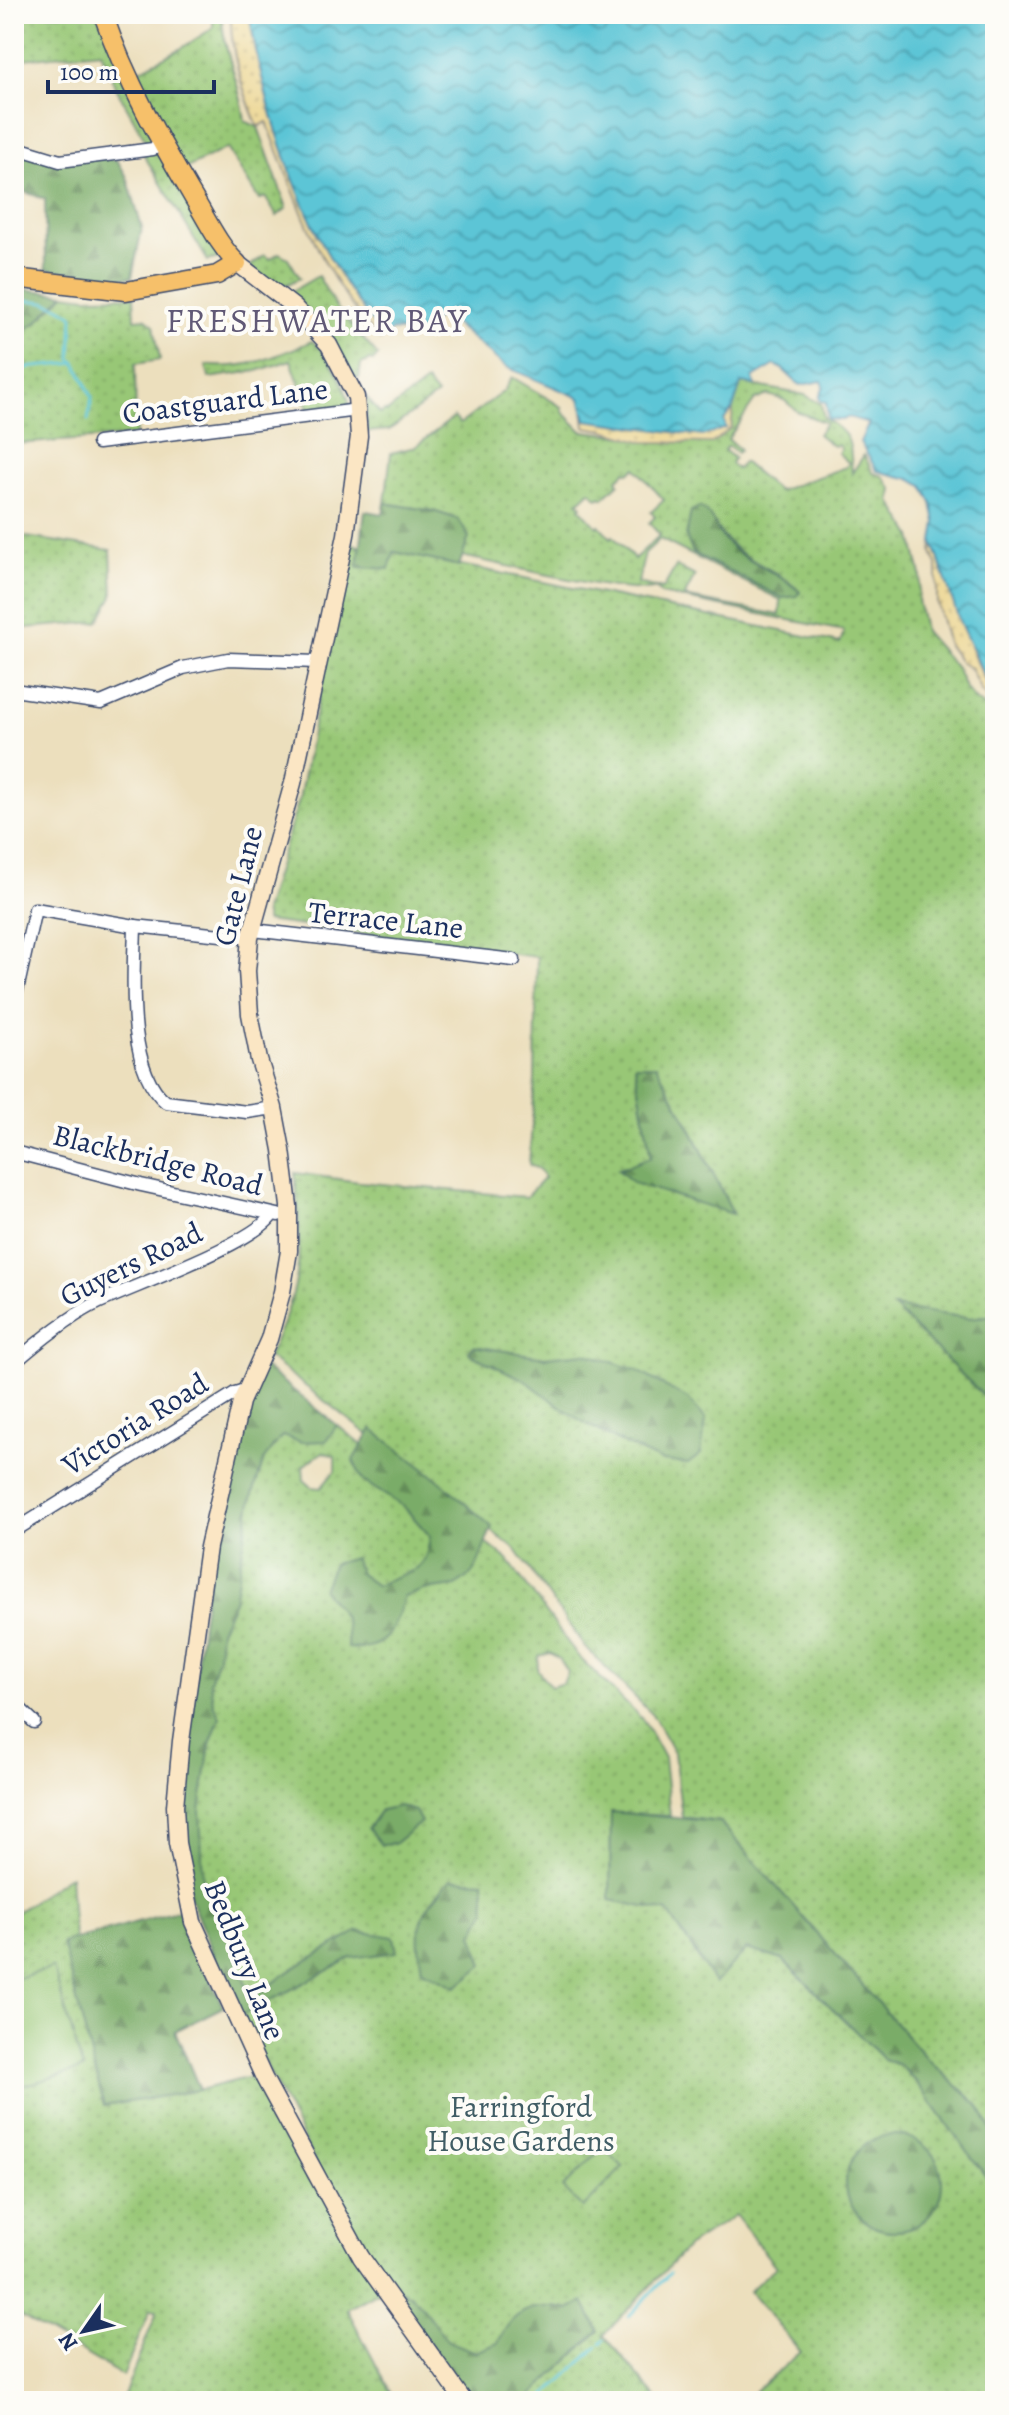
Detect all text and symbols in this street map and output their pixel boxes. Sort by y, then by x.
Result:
scale bar [48,44,214,94]
text: 100 m [60,56,119,88]
district label: FRESHWATER BAY [166,297,468,344]
street label: Coastguard Lane [120,369,330,433]
street label: Gate Lane [204,822,272,950]
street label: Terrace Lane [307,892,465,948]
street label: Blackbridge Road [49,1115,268,1206]
street label: Guyers Road [53,1212,210,1316]
street label: Victoria Road [53,1363,217,1485]
street label: Bedbury Lane [195,1874,295,2046]
park label: Farringford House Gardens [427,2087,615,2161]
north arrow [44,2291,124,2371]
text: N [51,2327,85,2357]

